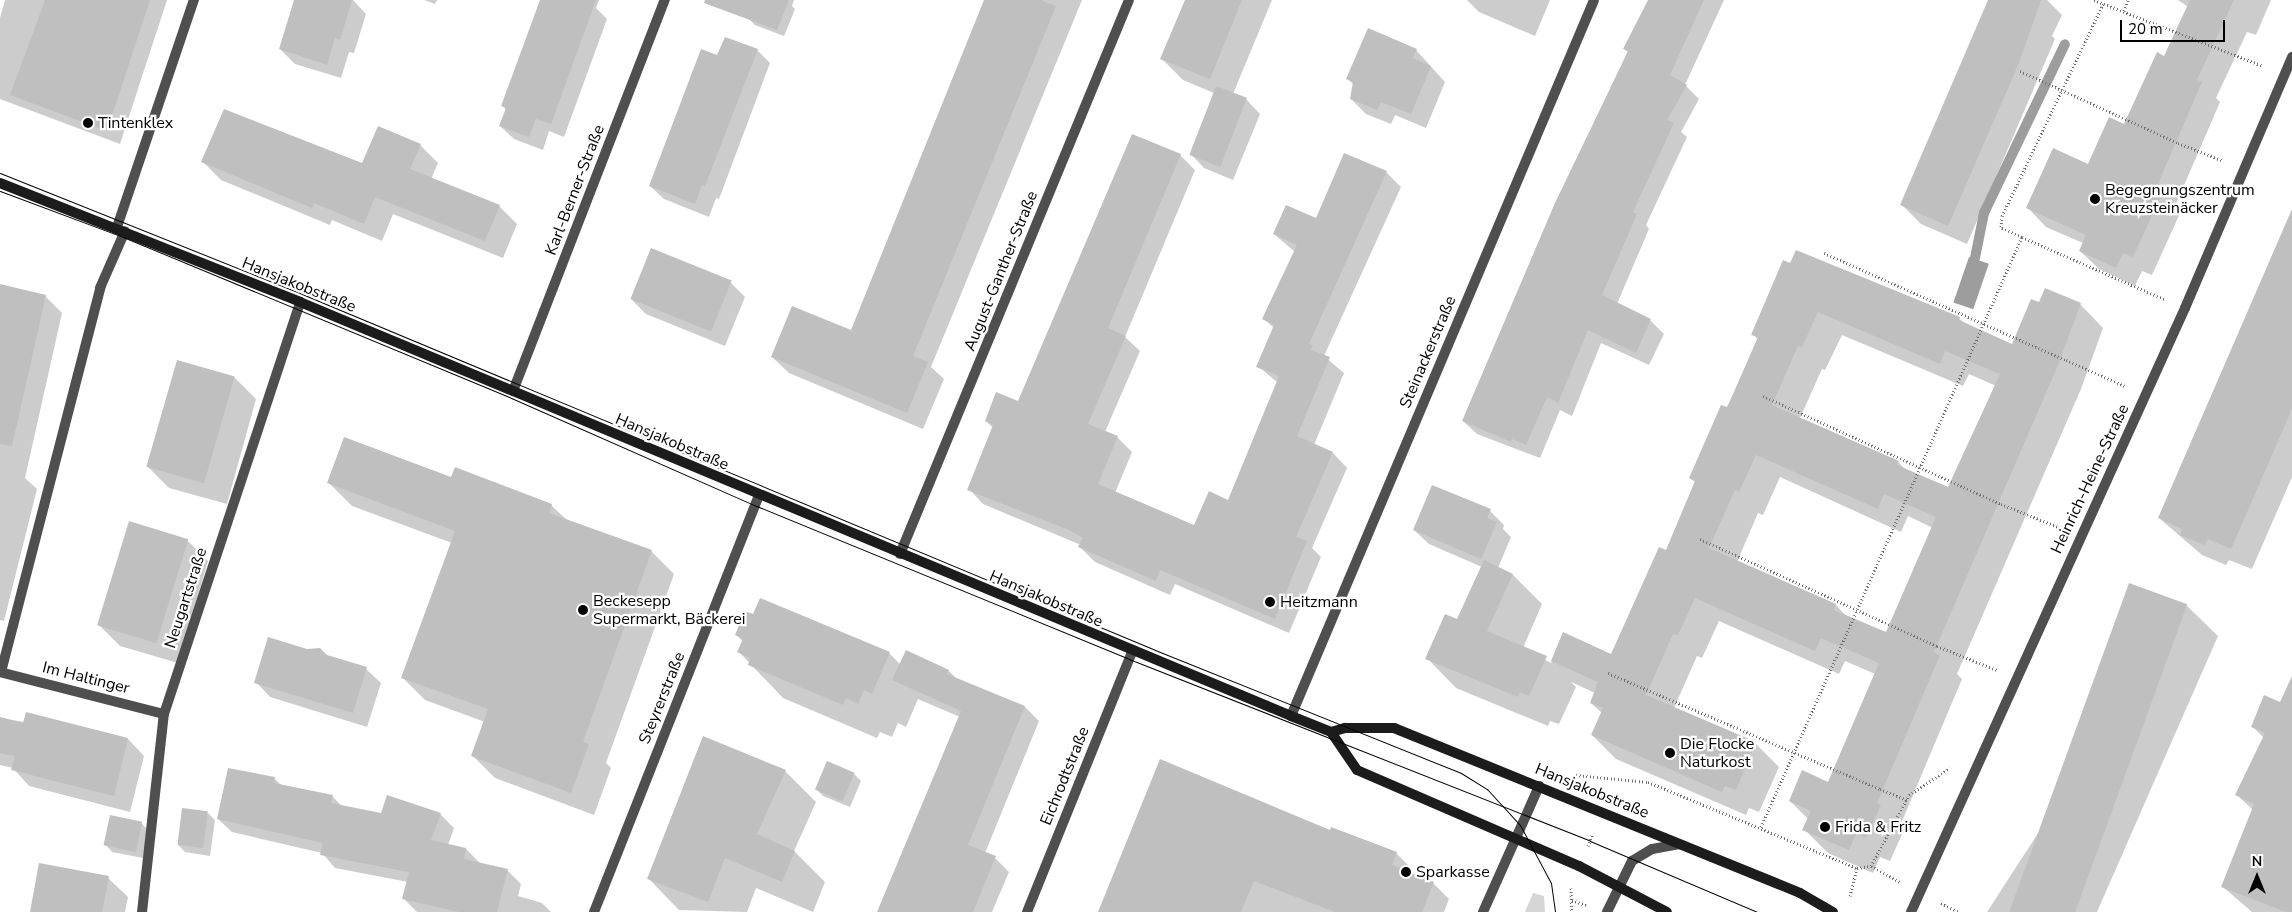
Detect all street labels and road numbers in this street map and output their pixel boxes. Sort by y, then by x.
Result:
street label: Karl-Berner-Straße [541,122,609,258]
street label: August-Ganther-Straße [960,188,1042,354]
street label: Hansjakobstraße [239,253,359,317]
street label: Steinackerstraße [1396,293,1460,411]
street label: Heinrich-Heine-Straße [2047,401,2133,557]
street label: Hansjakobstraße [612,409,732,475]
street label: Neugartstraße [161,545,211,651]
street label: Hansjakobstraße [986,566,1106,632]
street label: Steyrerstraße [635,649,689,747]
street label: Im Haltinger [40,658,132,698]
street label: Eichrodtstraße [1036,724,1094,828]
street label: Hansjakobstraße [1532,759,1652,823]

